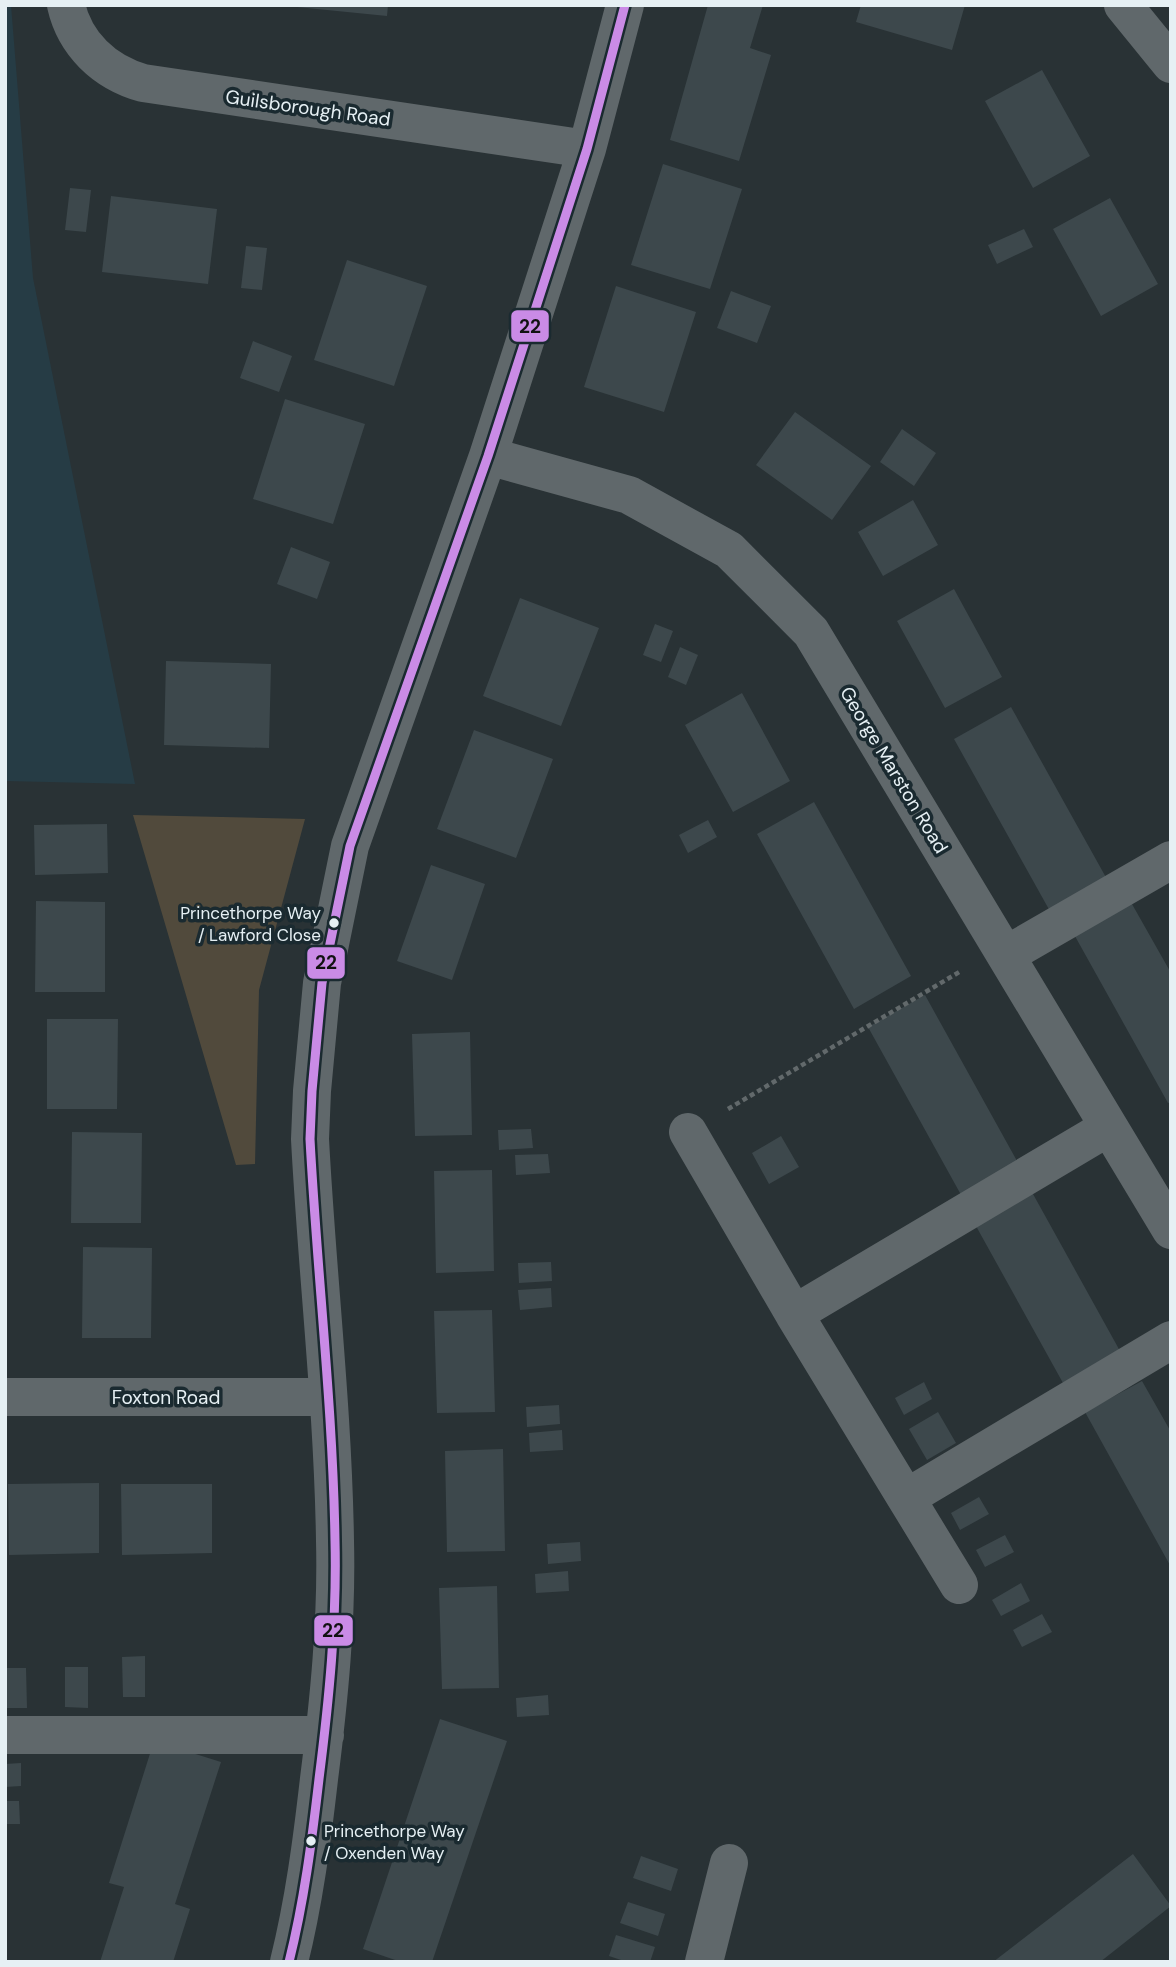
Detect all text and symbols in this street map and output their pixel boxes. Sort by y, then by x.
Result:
street label: Guilsborough Road [224,84,392,132]
line badge: 22 [510,309,550,343]
text: 22 [519,314,541,339]
street label: George Marston Road [834,682,954,858]
place label: Princethorpe Way / Lawford Close [180,902,322,946]
marker: Princethorpe Way / Lawford Close [327,916,341,930]
line badge: 22 [306,946,346,980]
text: 22 [315,950,337,975]
street label: Foxton Road [112,1385,220,1410]
line badge: 22 [313,1614,354,1647]
text: 22 [322,1618,344,1643]
place label: Princethorpe Way / Oxenden Way [324,1820,465,1864]
marker: Princethorpe Way / Oxenden Way [304,1834,318,1848]

